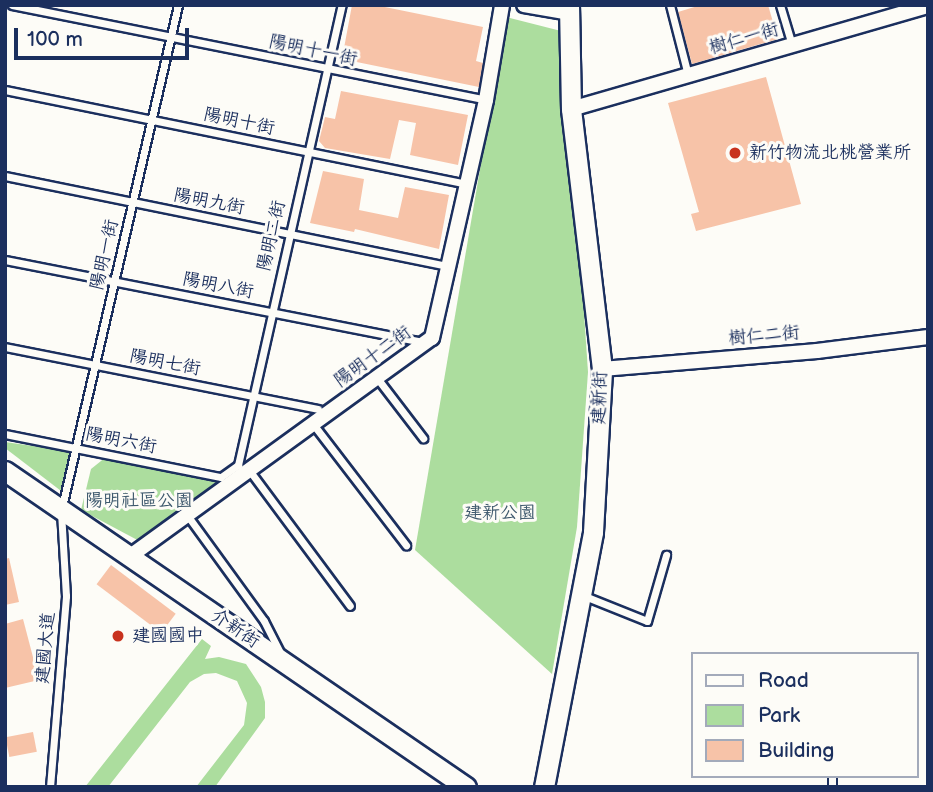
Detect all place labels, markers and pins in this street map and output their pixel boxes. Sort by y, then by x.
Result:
place label: 新竹物流北桃營業所 [749,142,911,164]
marker: 新竹物流北桃營業所 [727,145,743,161]
place label: 建國國中 [132,625,204,647]
marker: 建國國中 [110,628,126,644]

